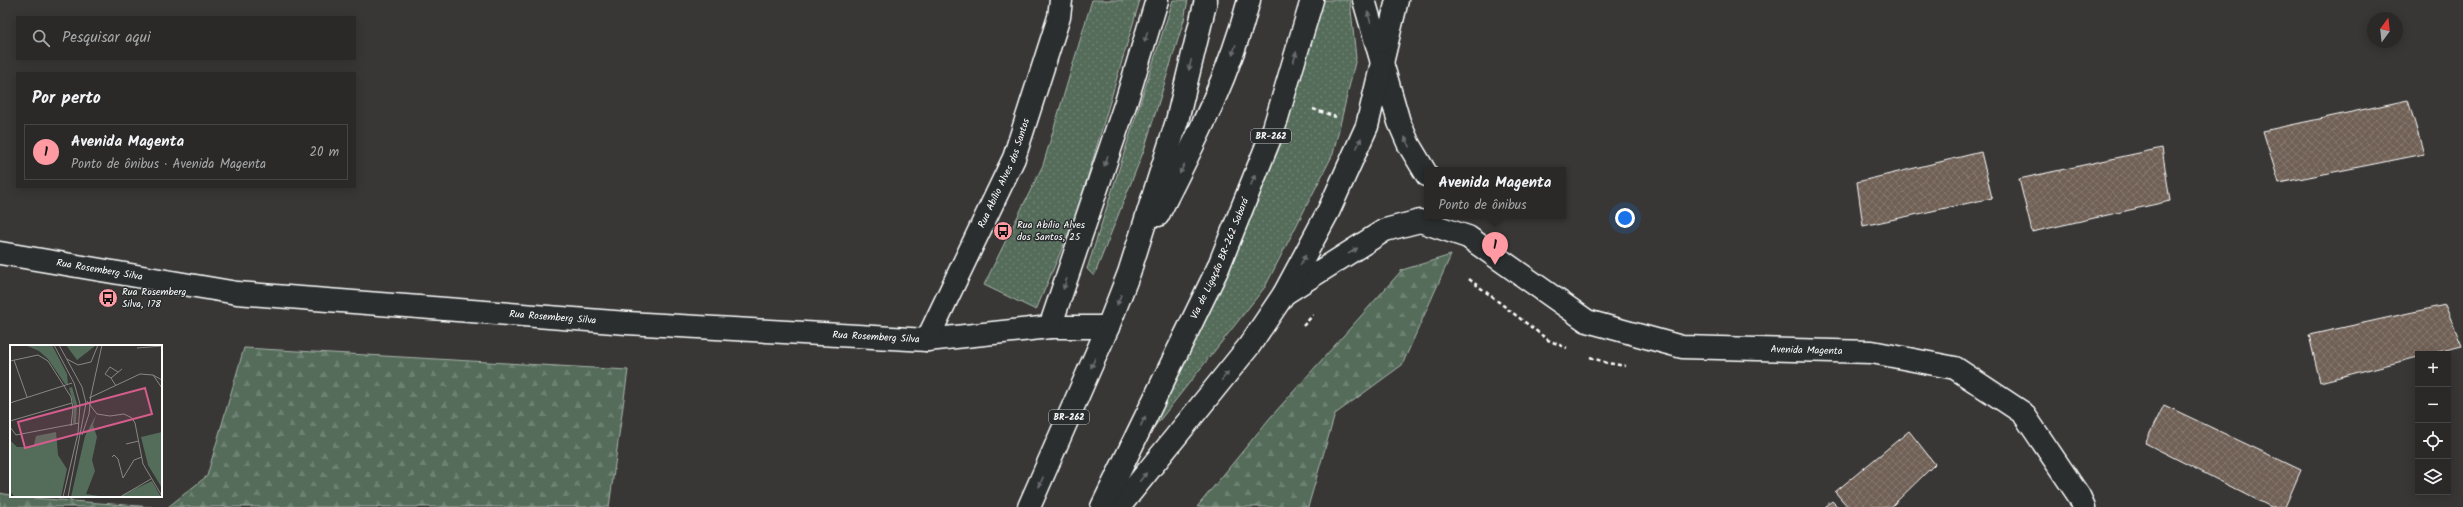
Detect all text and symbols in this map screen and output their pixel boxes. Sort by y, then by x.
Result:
one-way arrow [1366,11,1372,23]
north arrow [2367,12,2403,48]
search box [16,16,356,60]
text: Pesquisar aqui [62,26,151,50]
icon: search [30,27,52,49]
one-way arrow [1143,32,1149,44]
one-way arrow [1230,44,1236,56]
one-way arrow [1292,51,1298,63]
one-way arrow [1187,59,1193,71]
text: Por perto [32,85,101,112]
street label: Rua Abílio Alves dos Santos [974,116,1034,231]
road number: BR-262 [1251,129,1291,143]
text: Avenida Magenta [71,130,184,154]
one-way arrow [1404,136,1410,147]
one-way arrow [1356,137,1362,149]
text: 1 [44,142,48,163]
text: 20 m [309,142,339,163]
text: Ponto de ônibus · Avenida Magenta [71,154,266,175]
one-way arrow [1103,155,1109,167]
one-way arrow [1179,163,1185,174]
popup [1424,167,1566,219]
text: Avenida Magenta [1438,171,1552,195]
one-way arrow [1251,174,1257,186]
street label: Via de Ligação BR-262 Sabará [1186,194,1254,322]
text: Ponto de ônibus [1438,195,1527,216]
your location [1615,208,1635,228]
place label: Rua Abílio Alves dos Santos, 25 [1017,217,1086,245]
bus stop icon: Rua Abílio Alves dos Santos, 25 [992,220,1014,242]
pin: 1 [1482,232,1508,265]
one-way arrow [1348,247,1358,255]
one-way arrow [1299,254,1306,266]
street label: Rua Rosemberg Silva [55,255,144,285]
one-way arrow [1061,279,1067,291]
place label: Rua Rosemberg Silva, 178 [122,284,186,312]
bus stop icon: Rua Rosemberg Silva, 178 [97,287,119,309]
one-way arrow [1115,295,1121,307]
street label: Rua Rosemberg Silva [509,306,597,329]
street label: Rua Rosemberg Silva [832,327,920,348]
street label: Avenida Magenta [1770,341,1843,359]
inset map [10,345,162,497]
map controls [2415,351,2451,495]
button: + [2415,351,2451,387]
one-way arrow [1090,357,1096,369]
one-way arrow [1221,370,1230,381]
button: − [2415,387,2451,423]
road number: BR-262 [1049,410,1089,424]
one-way arrow [1140,416,1146,427]
button: locate [2415,423,2451,459]
button: layers [2415,459,2451,495]
one-way arrow [1139,471,1148,482]
one-way arrow [1038,477,1044,488]

